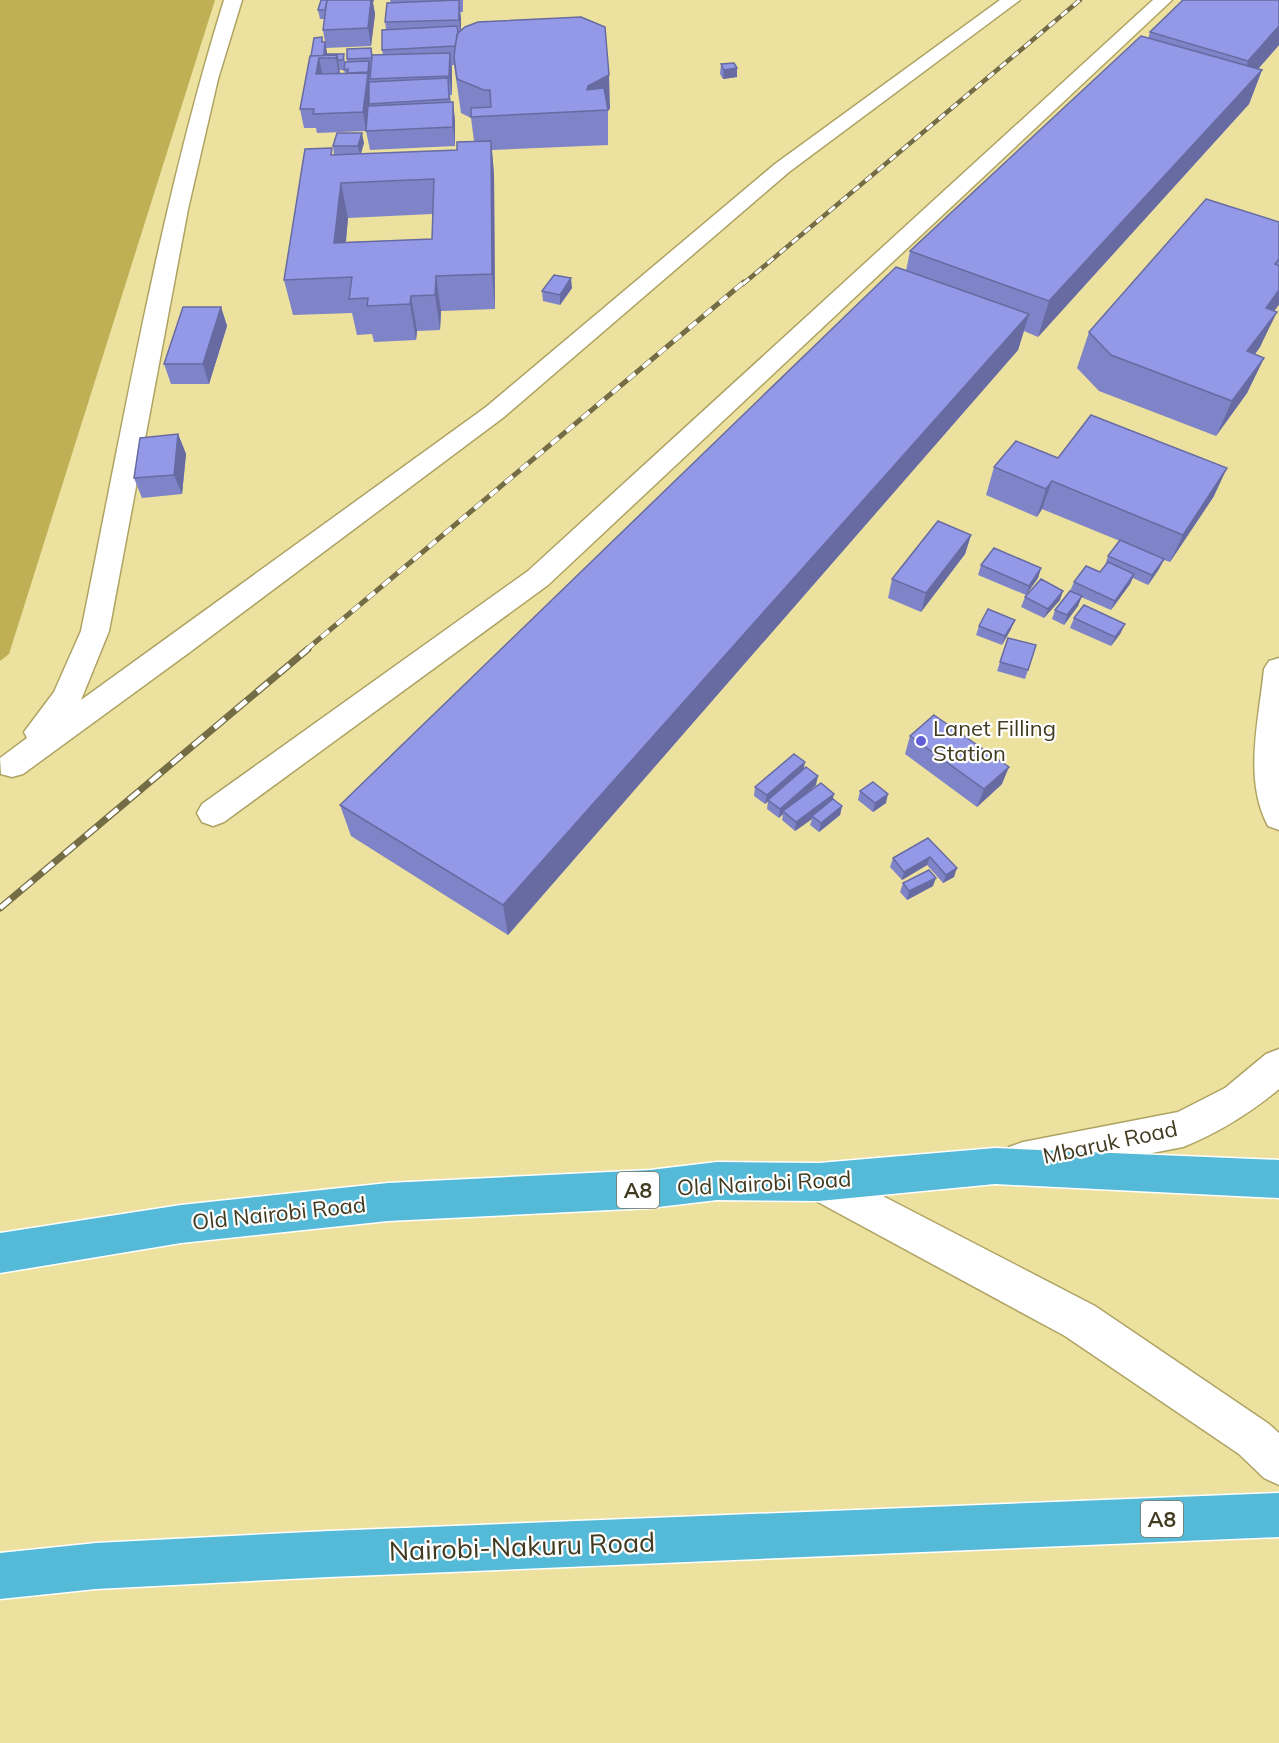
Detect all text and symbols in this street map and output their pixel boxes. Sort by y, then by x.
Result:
place label: Lanet Filling Station [933,714,1056,767]
marker: Lanet Filling Station [914,734,928,748]
street label: Mbaruk Road [1040,1114,1180,1170]
street label: Old Nairobi Road [676,1164,852,1202]
road number: A8 [617,1172,659,1208]
street label: Old Nairobi Road [191,1190,367,1236]
road number: A8 [1141,1501,1183,1537]
street label: Nairobi-Nakuru Road [388,1524,656,1568]

